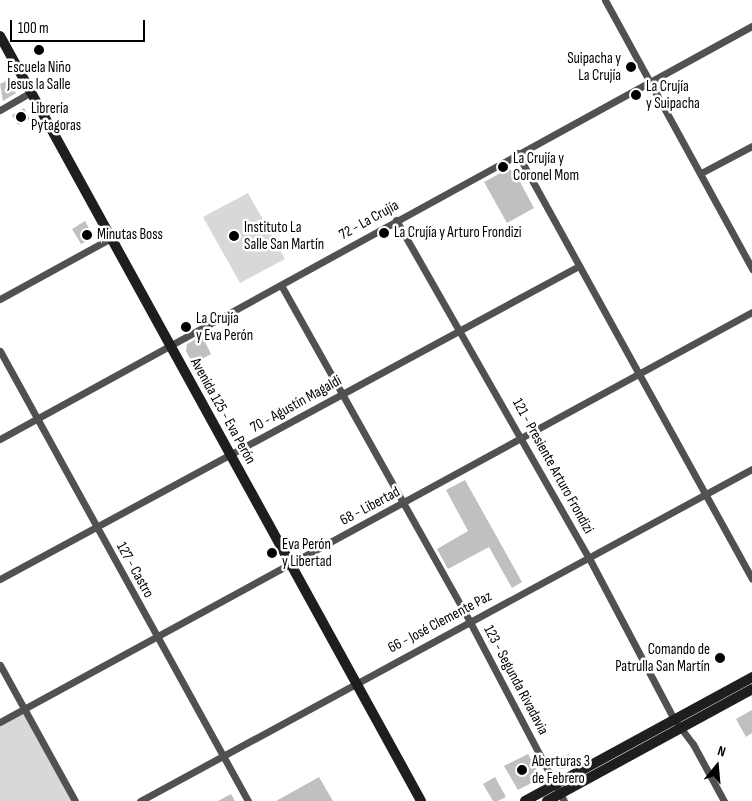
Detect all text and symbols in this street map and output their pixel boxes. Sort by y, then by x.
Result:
scale bar [12,10,148,42]
text: 100 m [18,19,49,38]
marker: Escuela Niño Jesus la Salle [33,44,45,56]
place label: Suipacha y La Crujía [567,49,621,84]
place label: Escuela Niño Jesus la Salle [7,58,71,93]
marker: Suipacha y La Crujía [625,61,637,73]
place label: La Crujía y Suipacha [646,77,700,112]
marker: La Crujía y Suipacha [630,89,642,101]
place label: Librería Pytagoras [31,99,81,134]
marker: Librería Pytagoras [15,111,27,123]
place label: La Crujía y Coronel Mom [513,149,579,184]
marker: La Crujía y Coronel Mom [497,161,509,173]
street label: 72 - La Crujía [336,196,402,244]
place label: Instituto La Salle San Martín [244,218,324,253]
place label: La Crujía y Arturo Frondizi [394,224,522,242]
place label: Minutas Boss [97,226,163,244]
marker: La Crujía y Arturo Frondizi [378,227,390,239]
marker: Minutas Boss [81,229,93,241]
marker: Instituto La Salle San Martín [228,230,240,242]
place label: La Crujía y Eva Perón [196,309,253,344]
marker: La Crujía y Eva Perón [180,321,192,333]
street label: Avenida 125 - Eva Perón [186,355,260,467]
street label: 70 - Agustín Magaldi [247,372,345,436]
street label: 121 - Presiente Arturo Frondizi [508,395,598,537]
street label: 68 - Libertad [337,483,403,529]
place label: Eva Perón y Libertad [282,535,332,570]
street label: 127 - Castro [112,539,158,601]
marker: Eva Perón y Libertad [266,547,278,559]
street label: 66 - José Clemente Paz [385,587,495,657]
street label: 123 - Segunda Rivadavia [480,622,552,738]
place label: Comando de Patrulla San Martín [615,640,710,675]
marker: Comando de Patrulla San Martín [714,652,726,664]
north arrow [692,741,742,791]
text: N [715,742,728,760]
place label: Aberturas 3 de Febrero [532,752,590,787]
marker: Aberturas 3 de Febrero [516,764,528,776]

